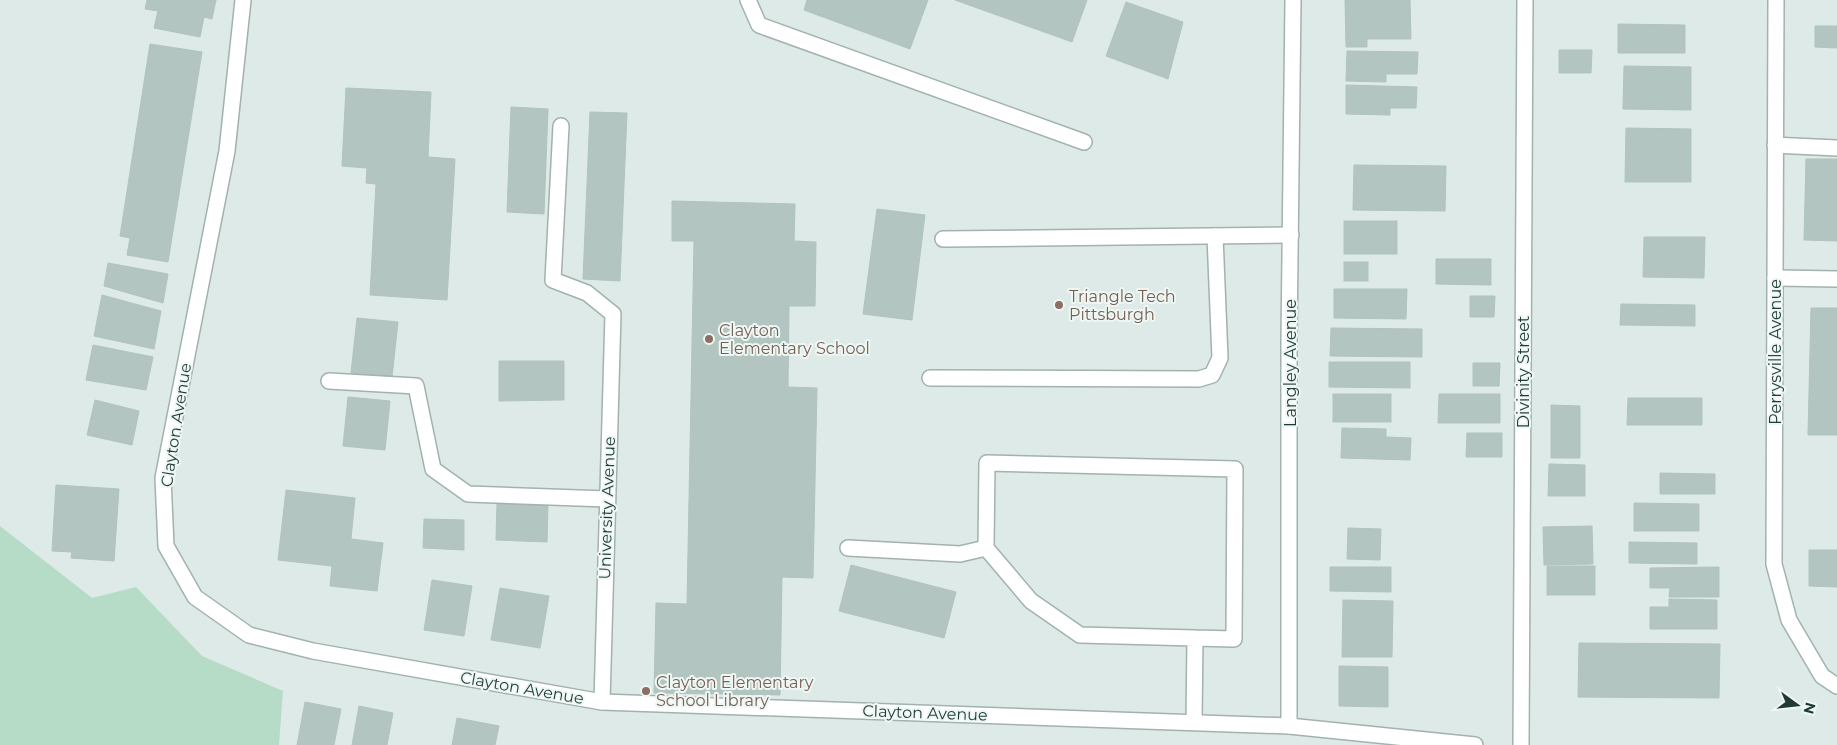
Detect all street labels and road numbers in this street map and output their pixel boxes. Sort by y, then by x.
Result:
street label: Perrysville Avenue [1766,279,1785,425]
street label: Langley Avenue [1281,299,1300,427]
street label: Divinity Street [1514,315,1533,428]
street label: Clayton Avenue [157,362,195,488]
street label: University Avenue [595,436,619,580]
street label: Clayton Avenue [459,668,585,708]
street label: Clayton Avenue [862,701,988,725]

